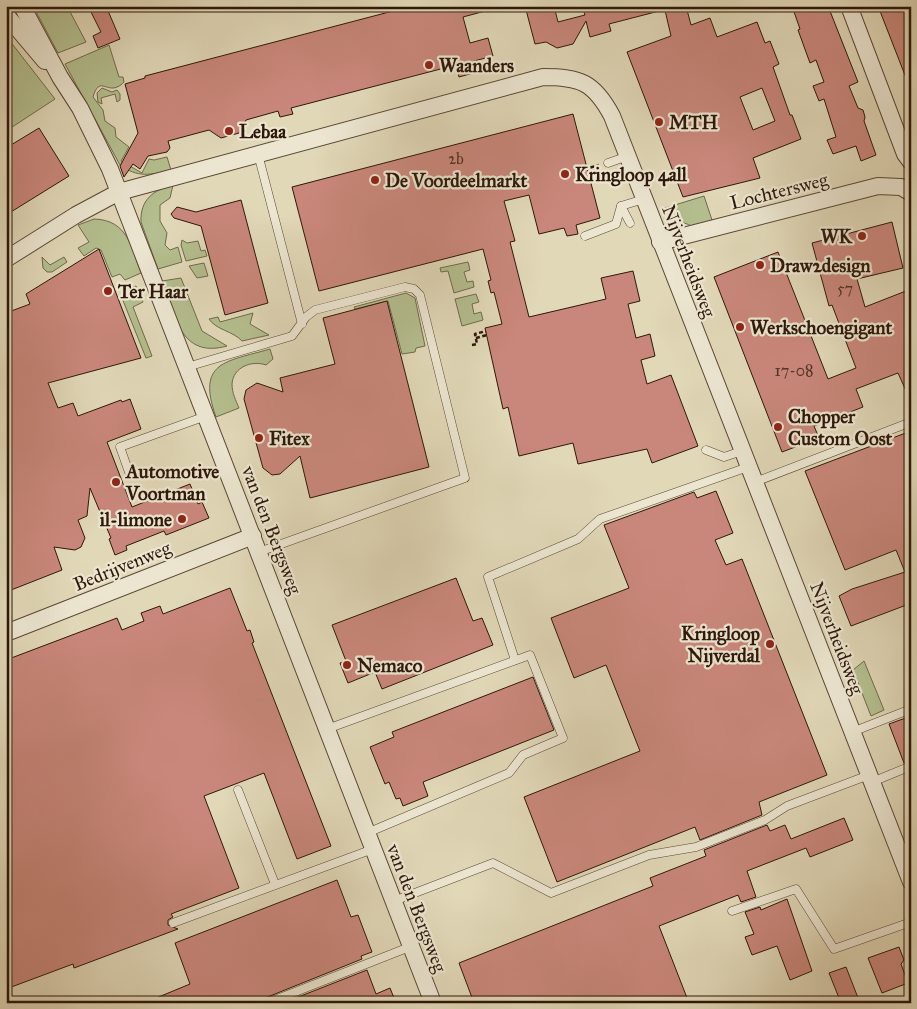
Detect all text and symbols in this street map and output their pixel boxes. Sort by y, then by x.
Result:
place label: Waanders [439,54,514,77]
marker: Waanders [423,59,435,71]
place label: MTH [669,111,719,134]
marker: MTH [653,116,665,128]
place label: Lebaa [239,120,287,143]
marker: Lebaa [223,125,235,137]
house number: 2b [448,149,464,168]
place label: Kringloop 4all [575,163,688,187]
marker: Kringloop 4all [559,168,571,180]
street label: Lochtersweg [728,168,831,215]
place label: De Voordeelmarkt [385,169,528,192]
marker: De Voordeelmarkt [369,174,381,186]
street label: Nijverheidsweg [656,201,721,321]
place label: WK [820,225,854,248]
marker: WK [856,230,868,242]
place label: Draw2design [770,254,871,278]
marker: Draw2design [754,259,766,271]
house number: 57 [837,279,853,298]
place label: Ter Haar [117,280,189,303]
marker: Ter Haar [102,285,114,297]
place label: Werkschoengigant [750,316,892,340]
marker: Werkschoengigant [734,321,746,333]
house number: 17-08 [774,361,814,380]
place label: Chopper Custom Oost [788,405,893,450]
marker: Chopper Custom Oost [772,421,784,433]
place label: Fitex [269,427,310,450]
marker: Fitex [253,432,265,444]
place label: Automotive Voortman [124,460,219,505]
street label: van den Bergsweg [236,462,307,598]
marker: Automotive Voortman [110,476,122,488]
place label: il-limone [100,508,172,531]
marker: il-limone [176,513,188,525]
street label: Bedrijvenweg [70,536,175,597]
street label: Nijverheidsweg [804,578,869,698]
place label: Kringloop Nijverdal [681,622,761,668]
marker: Kringloop Nijverdal [764,638,776,650]
place label: Nemaco [357,654,423,677]
marker: Nemaco [341,659,353,671]
street label: van den Bergsweg [381,840,452,976]

